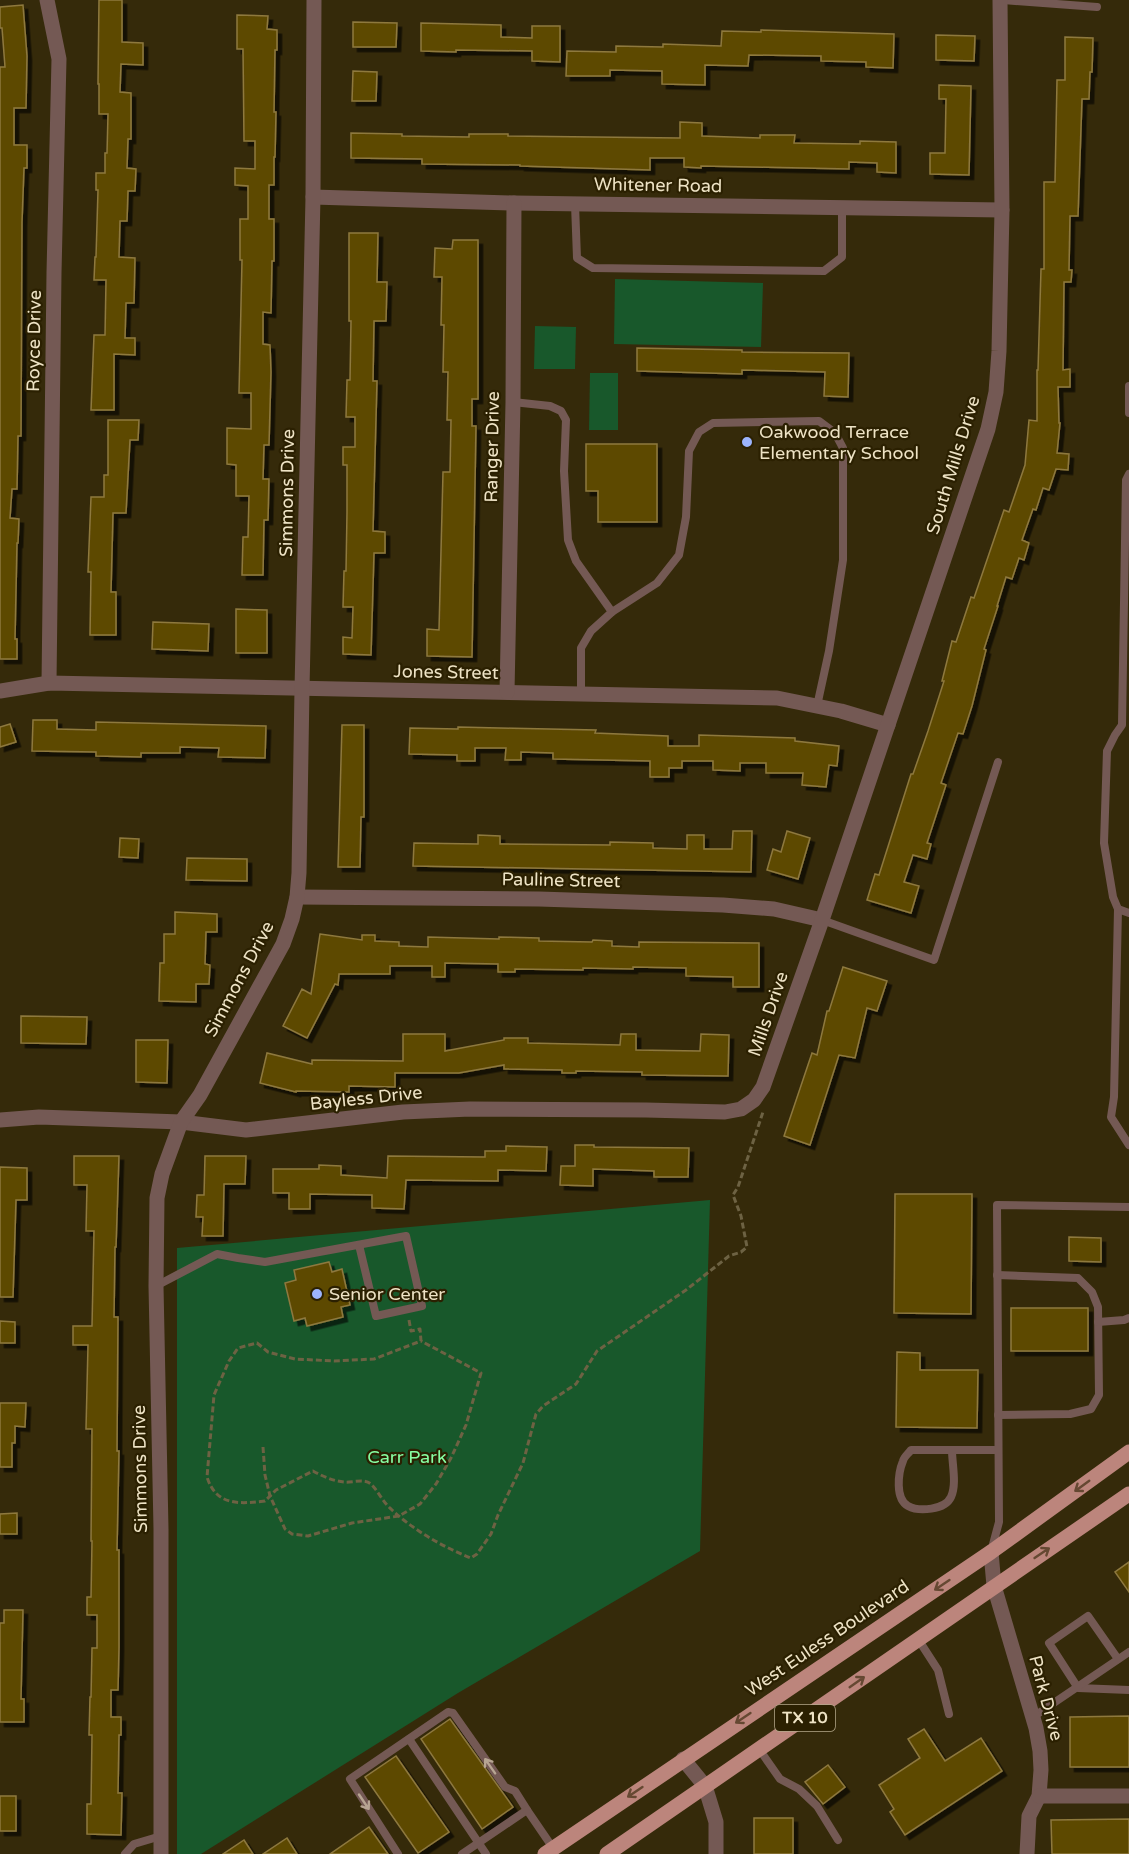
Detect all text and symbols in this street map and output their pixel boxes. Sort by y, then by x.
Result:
street label: Whitener Road [594,173,722,197]
street label: Royce Drive [22,290,46,392]
street label: Ranger Drive [480,391,504,503]
street label: South Mills Drive [921,393,985,537]
place label: Oakwood Terrace Elementary School [759,421,919,464]
street label: Simmons Drive [275,429,299,557]
marker: Oakwood Terrace Elementary School [740,435,754,449]
street label: Jones Street [393,660,499,684]
street label: Pauline Street [501,868,621,892]
street label: Simmons Drive [199,917,279,1041]
street label: Mills Drive [743,969,793,1059]
street label: Bayless Drive [309,1081,423,1115]
place label: Senior Center [329,1283,445,1305]
marker: Senior Center [310,1287,324,1301]
street label: Simmons Drive [128,1405,152,1533]
park label: Carr Park [367,1446,447,1468]
one-way arrow [1074,1480,1090,1493]
one-way arrow [1034,1547,1050,1559]
street label: West Euless Boulevard [741,1575,913,1701]
one-way arrow [935,1579,951,1591]
street label: Park Drive [1024,1653,1068,1743]
one-way arrow [848,1676,864,1688]
road number: TX 10 [775,1705,835,1731]
one-way arrow [736,1712,752,1724]
one-way arrow [484,1758,496,1774]
one-way arrow [627,1786,643,1798]
one-way arrow [358,1793,370,1810]

